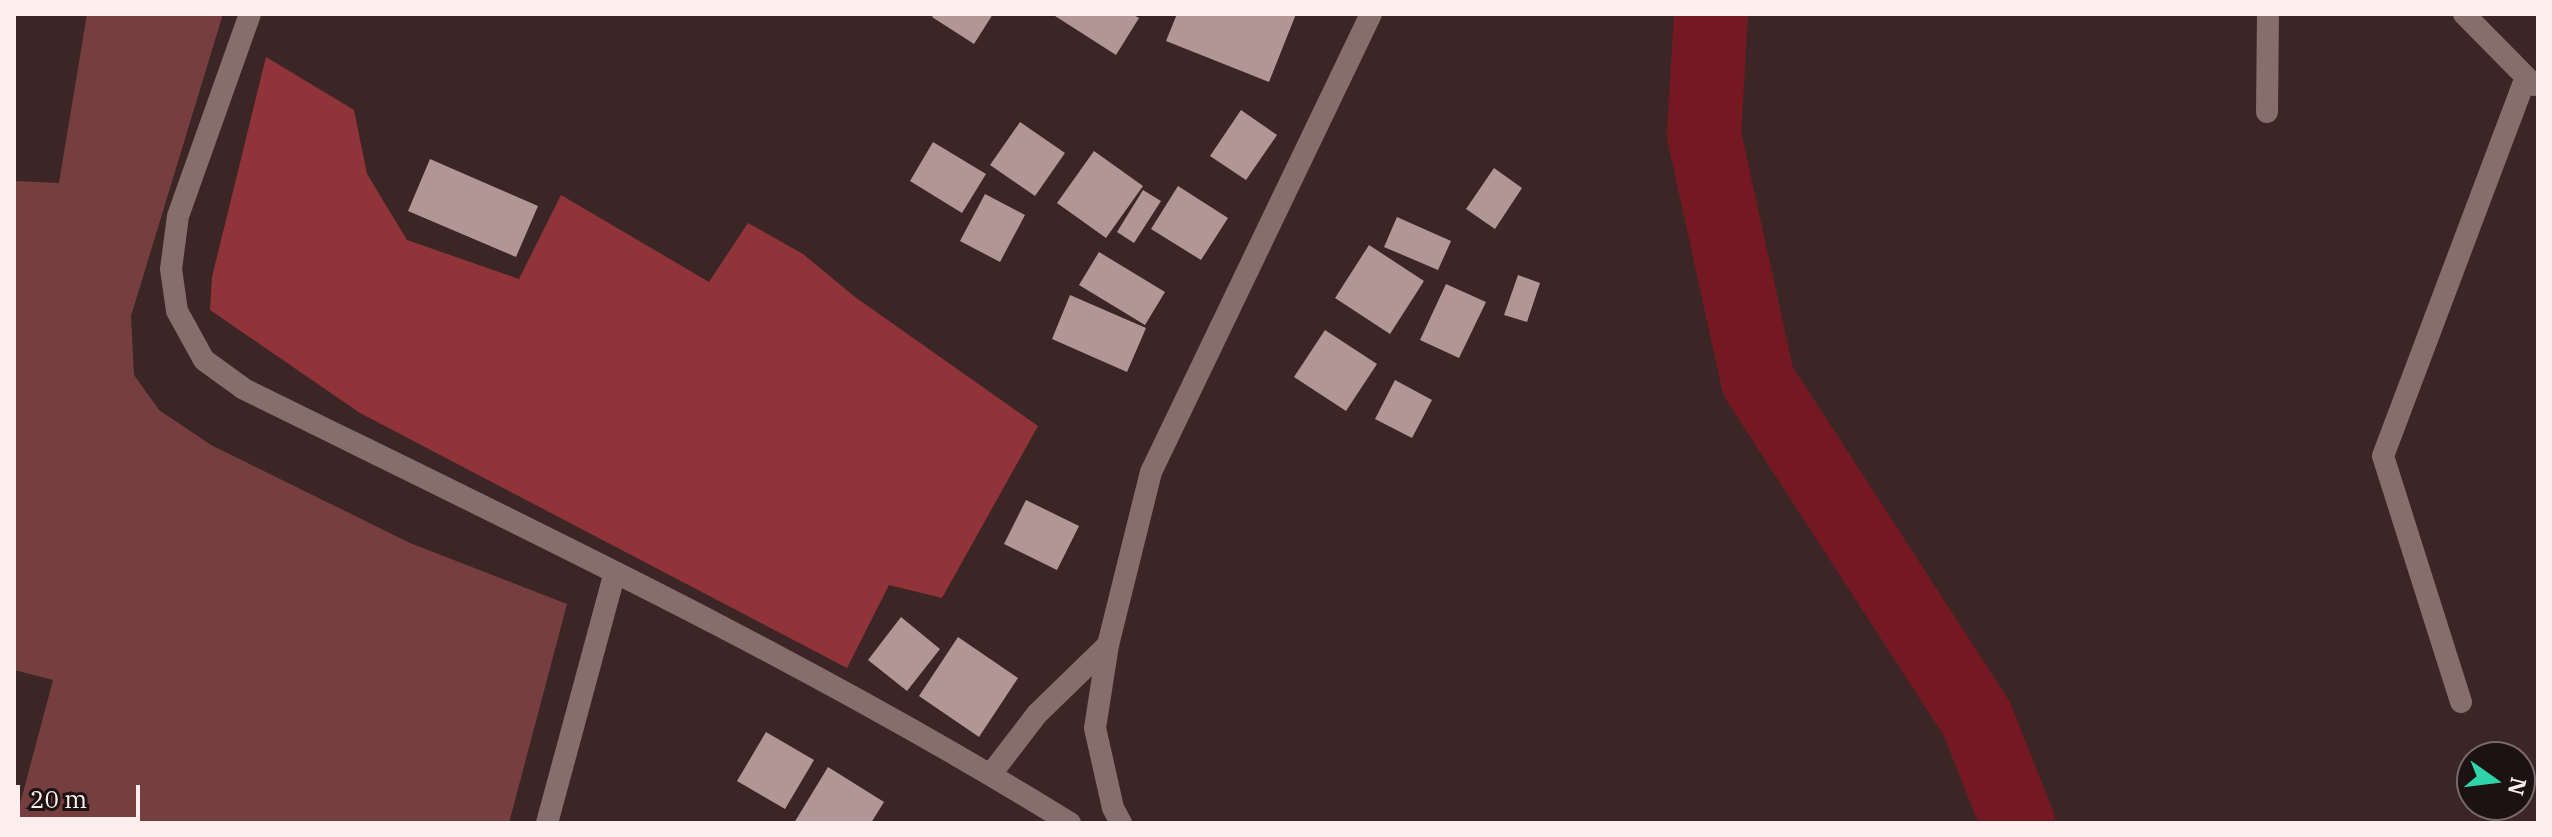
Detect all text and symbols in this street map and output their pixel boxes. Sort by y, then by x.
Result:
north arrow [2456,741,2536,821]
scale bar [20,769,144,819]
text: N [2502,774,2534,798]
text: 20 m [30,783,87,815]

